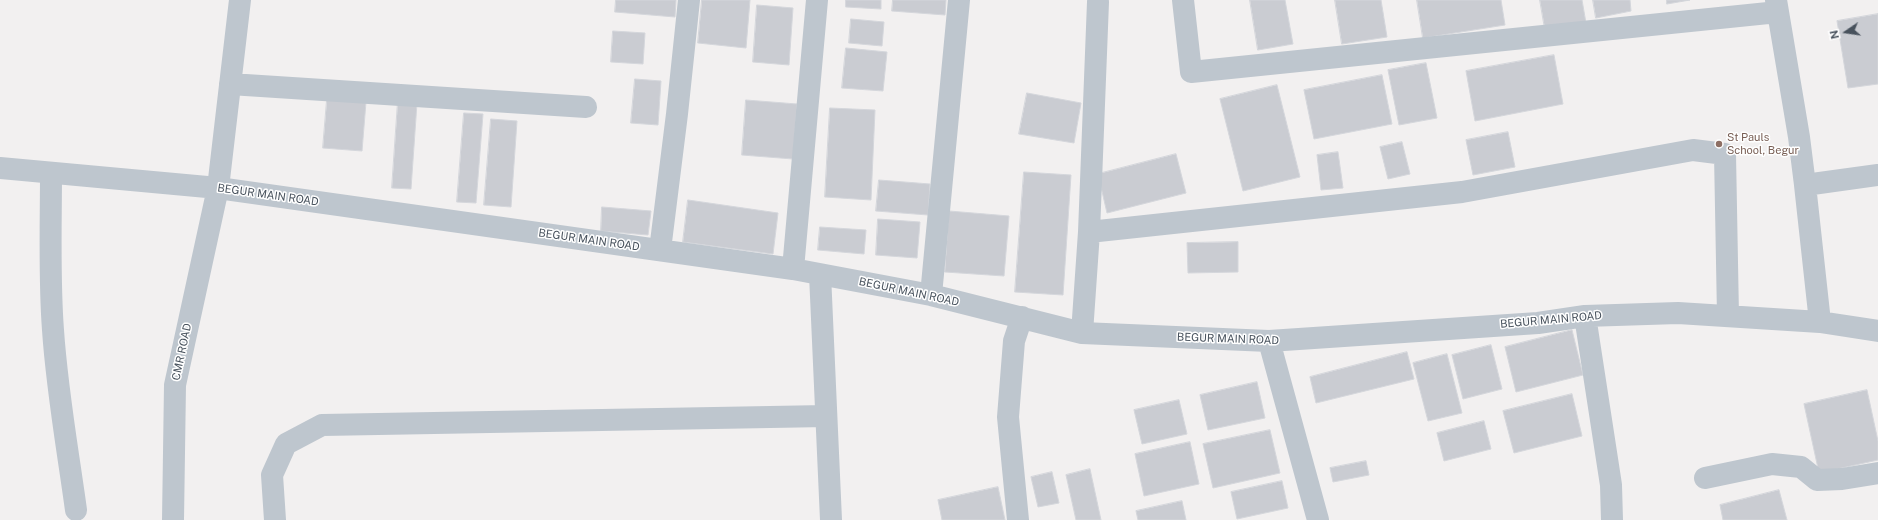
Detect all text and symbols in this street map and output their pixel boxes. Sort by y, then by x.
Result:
north arrow [1826,12,1866,52]
text: N [1827,29,1841,40]
place label: St Pauls School, Begur [1727,131,1799,157]
marker: St Pauls School, Begur [1714,139,1724,149]
street label: BEGUR MAIN ROAD [216,181,320,209]
street label: BEGUR MAIN ROAD [537,226,641,254]
street label: BEGUR MAIN ROAD [858,275,960,309]
street label: BEGUR MAIN ROAD [1500,309,1602,331]
street label: CMR ROAD [170,322,194,382]
street label: BEGUR MAIN ROAD [1177,331,1279,347]

